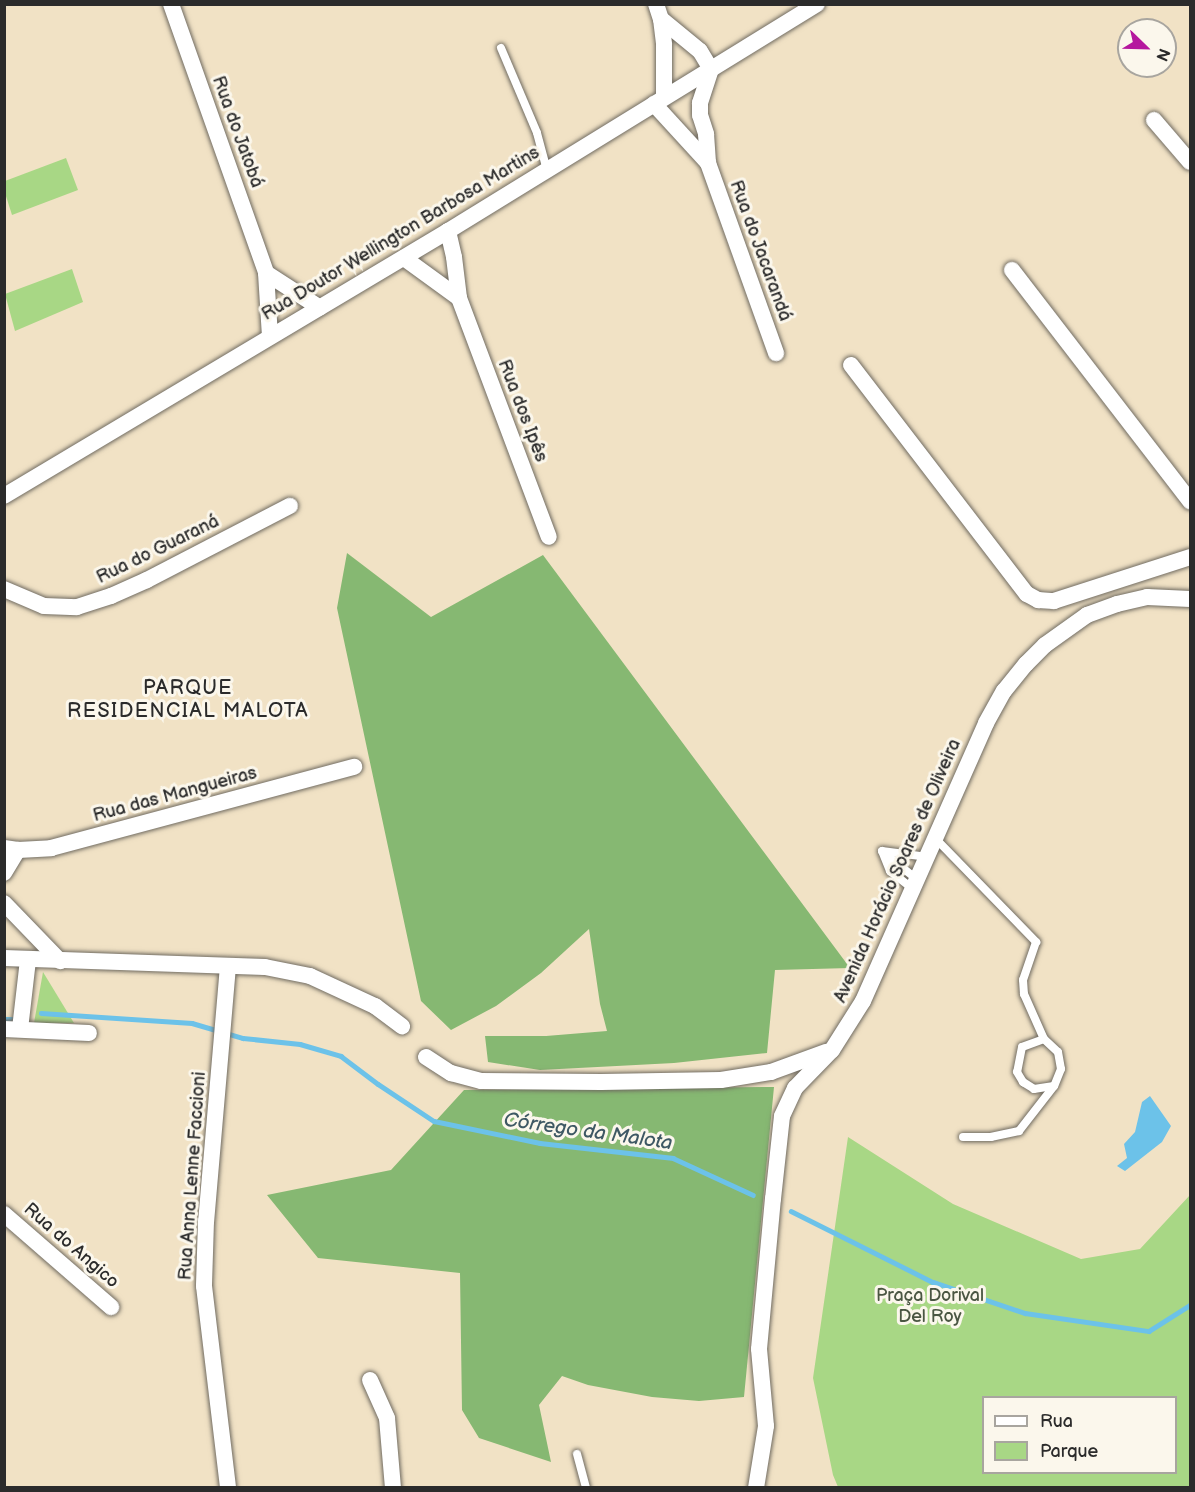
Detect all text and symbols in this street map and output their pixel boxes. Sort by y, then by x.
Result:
north arrow [1117,18,1177,78]
text: N [1151,45,1173,64]
street label: Rua do Jatobá [207,73,267,191]
street label: Rua Doutor Wellington Barbosa Martins [258,142,544,326]
street label: Rua do Jacarandá [724,177,796,325]
street label: Rua dos Ipês [493,357,551,465]
street label: Rua do Guaraná [93,511,223,589]
district label: PARQUE RESIDENCIAL MALOTA [67,676,309,723]
street label: Avenida Horácio Soares de Oliveira [830,736,966,1006]
street label: Rua das Mangueiras [91,763,259,827]
street label: Rua Anna Lenne Faccioni [175,1071,211,1281]
water label: Córrego da Malota [502,1108,674,1156]
street label: Rua do Angico [19,1199,123,1293]
park label: Praça Dorival Del Roy [876,1286,984,1328]
legend [982,1396,1177,1474]
text: Rua [1040,1411,1073,1432]
text: Parque [1040,1441,1098,1462]

